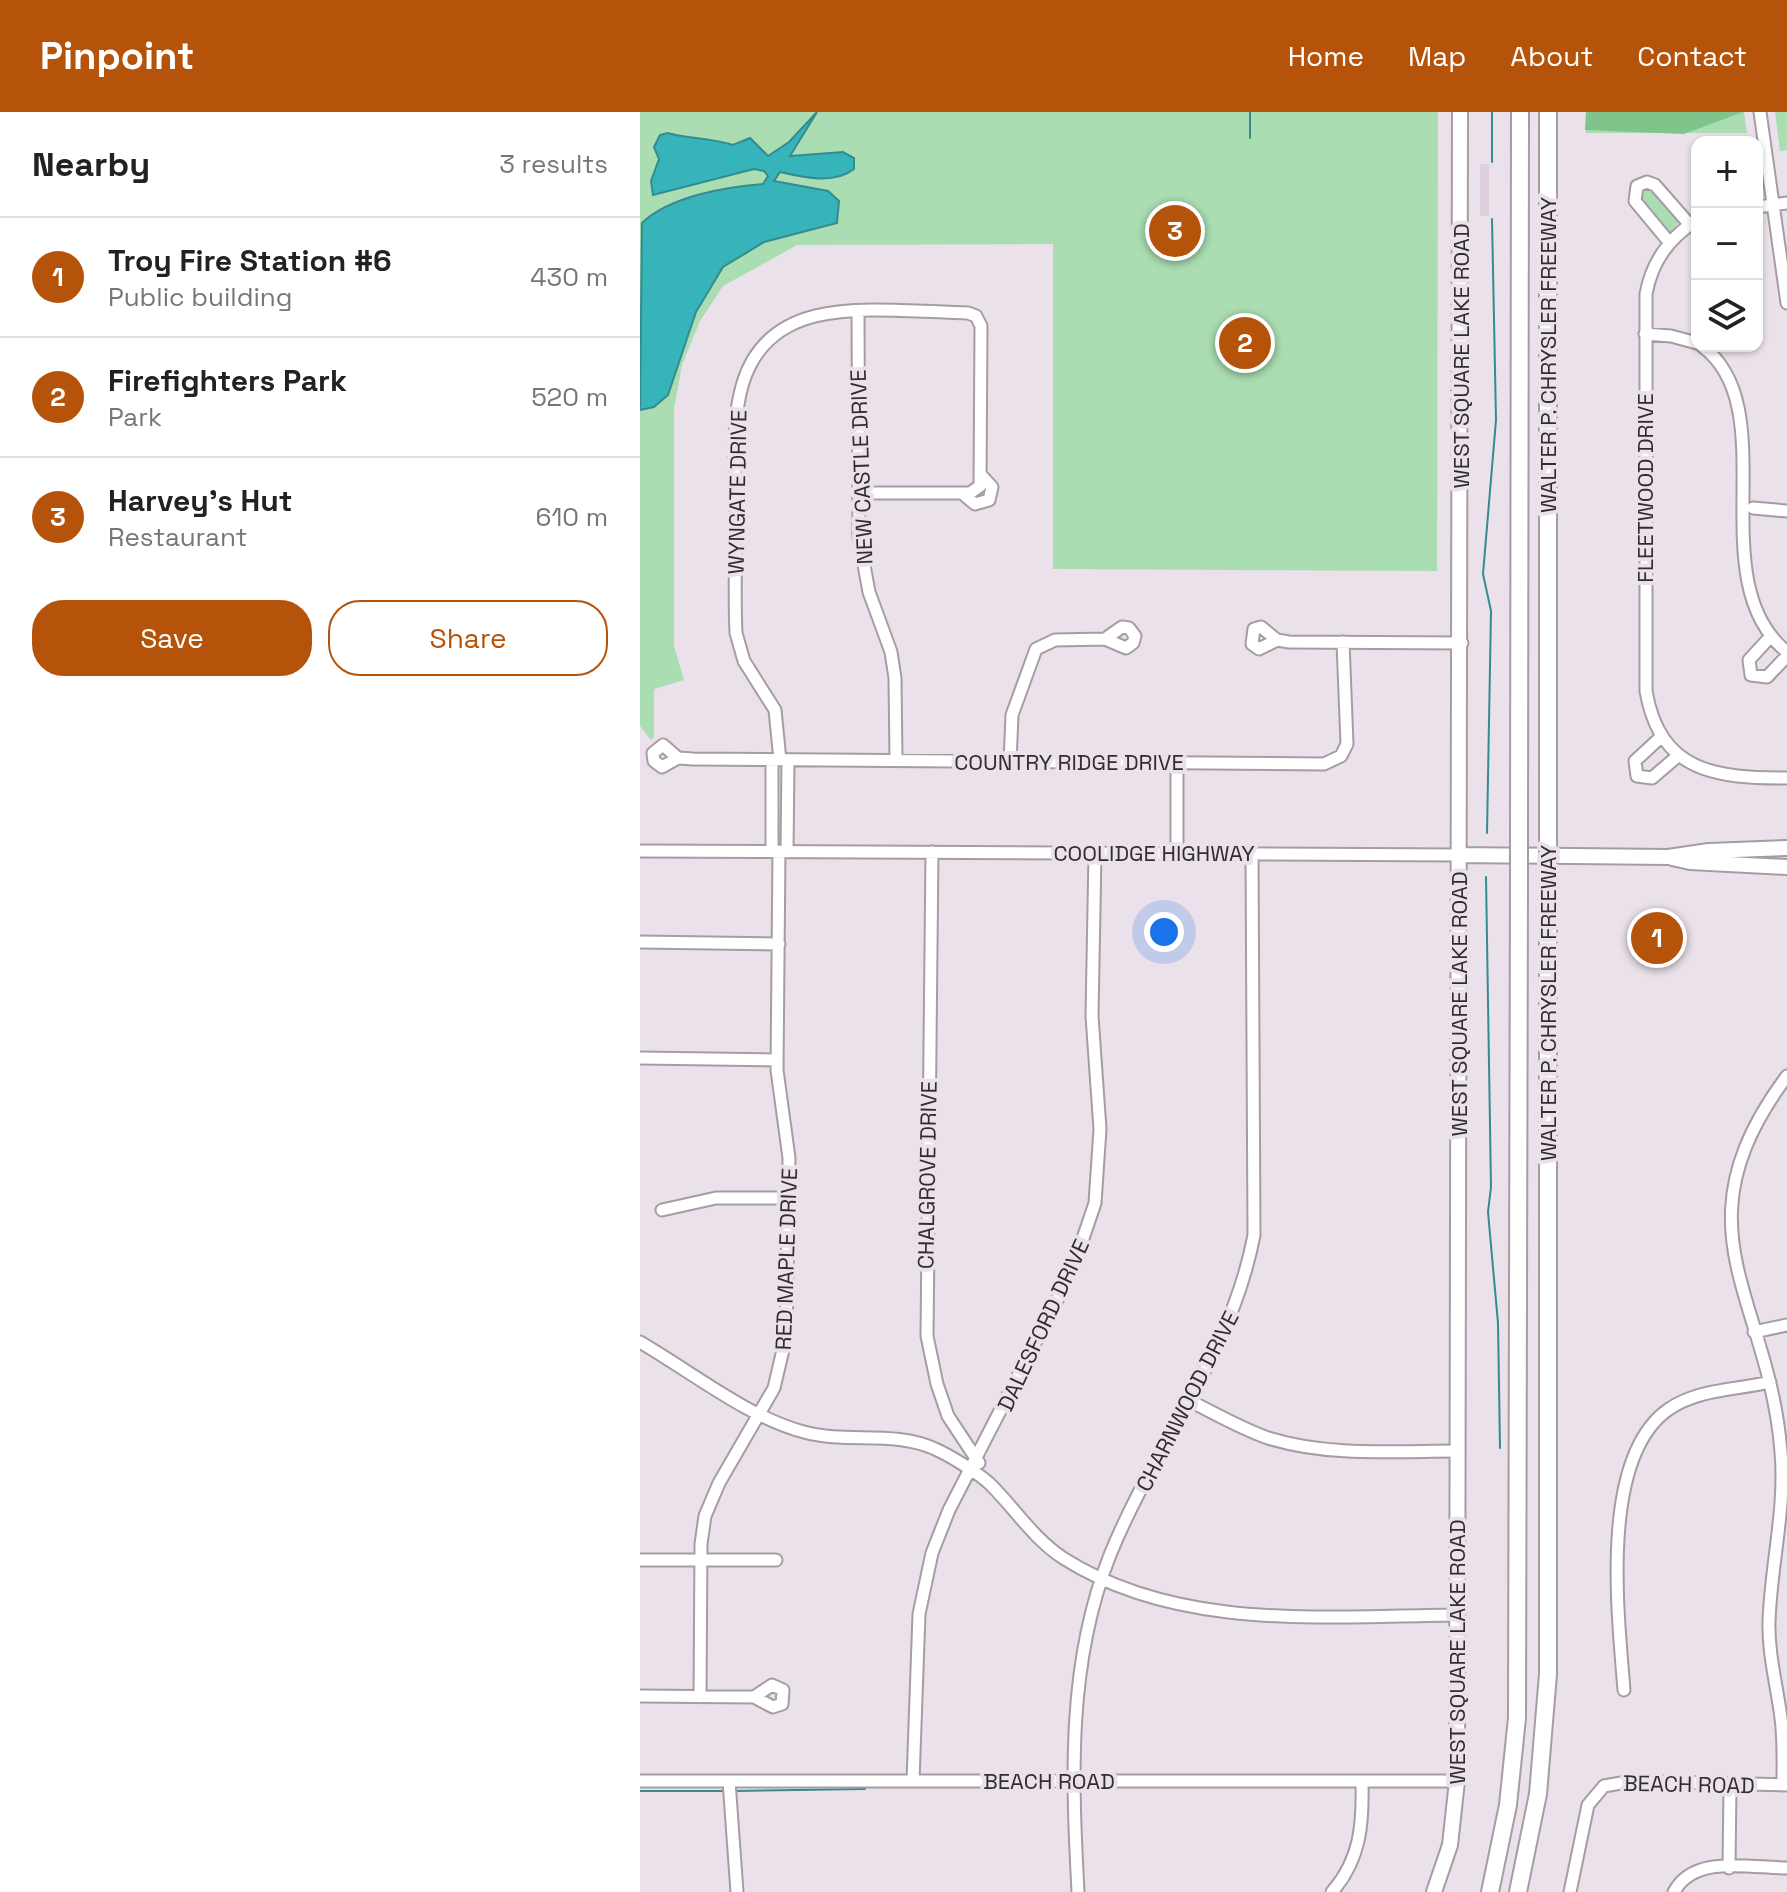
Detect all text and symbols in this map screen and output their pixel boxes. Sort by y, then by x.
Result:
text: Pinpoint [40,32,194,80]
text: Home [1288,38,1364,74]
text: Map [1408,38,1466,74]
text: About [1510,38,1593,74]
text: Contact [1637,38,1747,74]
map controls [1691,136,1763,352]
button: + [1691,136,1763,208]
text: Nearby [32,143,150,186]
text: 3 results [499,147,608,181]
street label: WALTER P. CHRYSLER FREEWAY [1534,196,1562,513]
pin: 3 [1149,201,1201,261]
button: − [1691,208,1763,280]
street label: WEST SQUARE LAKE ROAD [1447,224,1475,488]
text: Troy Fire Station #6 [108,241,392,280]
text: 1 [52,260,64,294]
text: 430 m [530,260,608,294]
text: Public building [108,280,292,314]
button: layers [1691,280,1763,352]
pin: 2 [1219,313,1271,373]
text: Firefighters Park [108,361,347,400]
street label: NEW CASTLE DRIVE [844,369,878,565]
text: 2 [50,380,66,414]
text: 520 m [531,380,608,414]
street label: FLEETWOOD DRIVE [1631,393,1659,583]
text: Park [108,400,162,434]
street label: WYNGATE DRIVE [722,409,752,575]
text: Harvey's Hut [108,481,292,520]
text: 3 [50,500,66,534]
text: 610 m [536,500,608,534]
text: Restaurant [108,520,247,554]
button: Save [32,600,312,676]
button: Share [328,600,608,676]
street label: COUNTRY RIDGE DRIVE [954,748,1184,776]
street label: COOLIDGE HIGHWAY [1053,839,1255,867]
street label: WALTER P. CHRYSLER FREEWAY [1534,844,1562,1161]
street label: WEST SQUARE LAKE ROAD [1445,872,1473,1136]
pin: 1 [1631,908,1683,968]
your location [1144,912,1184,952]
street label: CHALGROVE DRIVE [911,1081,943,1269]
street label: RED MAPLE DRIVE [769,1167,803,1351]
street label: DALESFORD DRIVE [991,1235,1095,1415]
street label: CHARNWOOD DRIVE [1129,1306,1245,1496]
street label: WEST SQUARE LAKE ROAD [1443,1520,1471,1784]
street label: BEACH ROAD [983,1767,1115,1795]
street label: BEACH ROAD [1623,1769,1755,1799]

